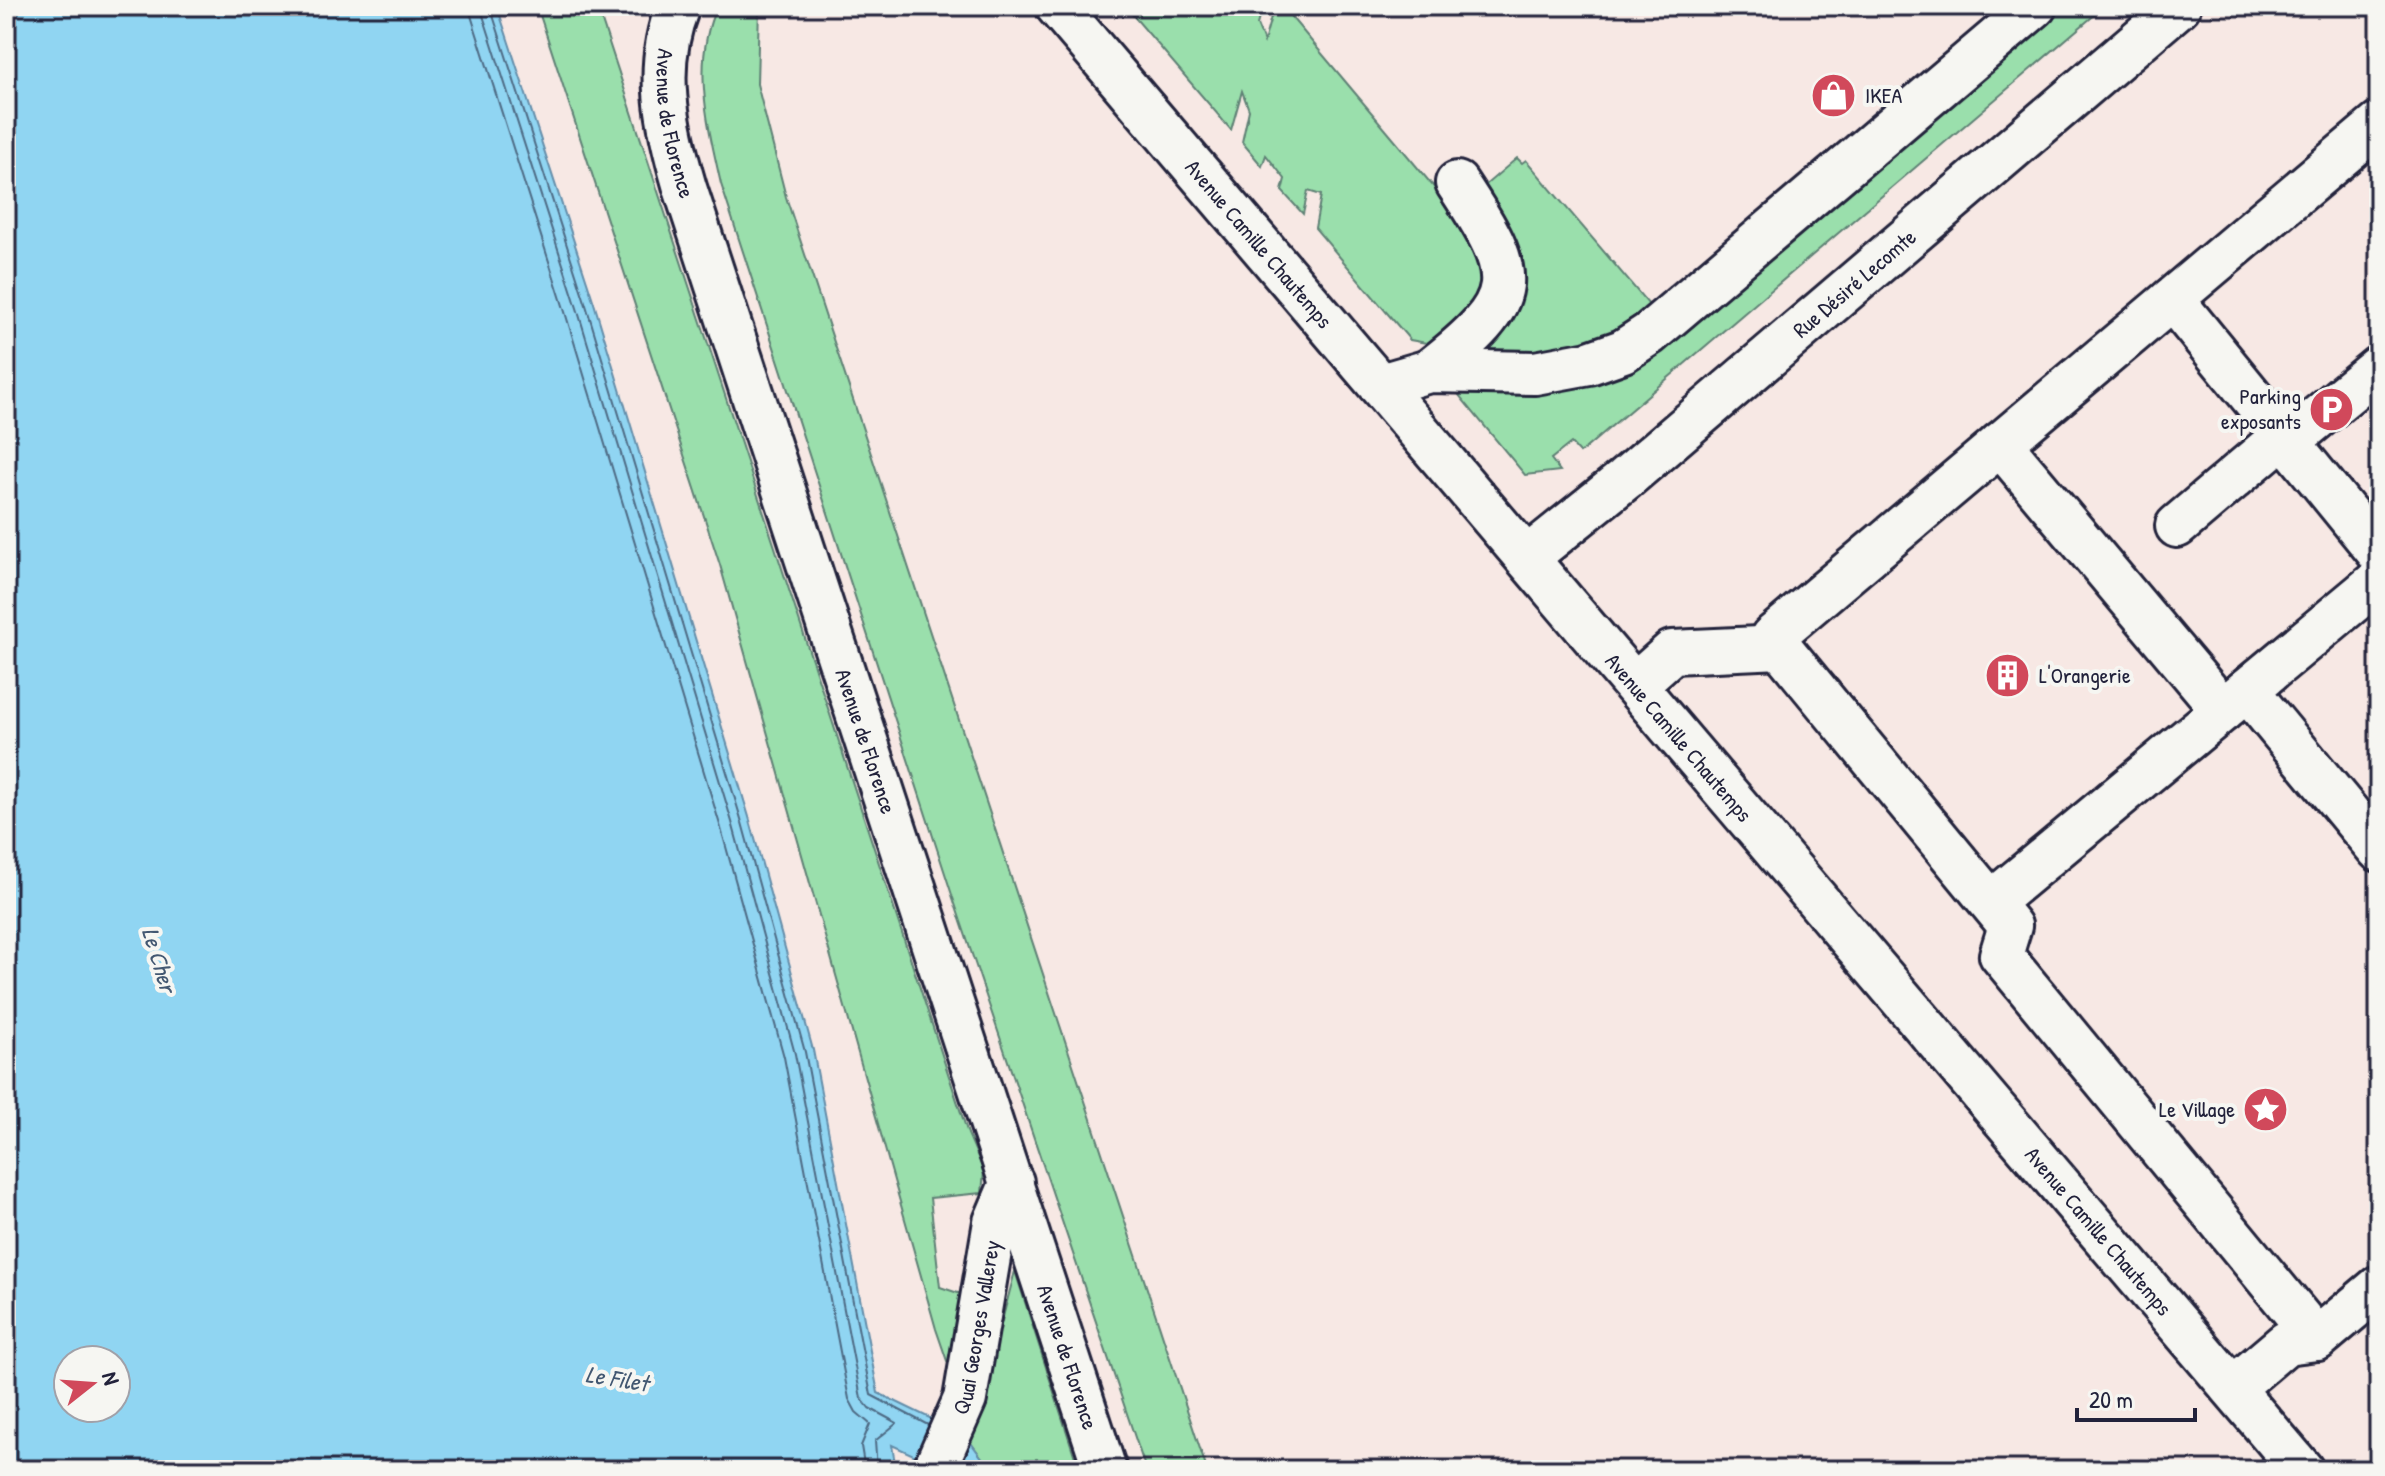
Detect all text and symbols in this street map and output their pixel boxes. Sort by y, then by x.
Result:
street label: Avenue de Florence [649,47,702,202]
shop icon: IKEA [1810,71,1858,119]
place label: IKEA [1865,80,1902,110]
street label: Avenue Camille Chautemps [1179,153,1339,334]
street label: Rue Désiré Lecomte [1786,222,1923,344]
place label: Parking exposants [2221,381,2301,436]
parking icon: Parking exposants [2308,385,2356,433]
street label: Avenue Camille Chautemps [1599,647,1759,828]
building icon: L'Orangerie [1984,651,2032,699]
place label: L'Orangerie [2039,660,2131,690]
street label: Avenue de Florence [828,665,904,818]
water label: Le Cher [135,923,186,999]
place icon: Le Village [2242,1085,2290,1133]
place label: Le Village [2159,1094,2235,1124]
street label: Avenue Camille Chautemps [2018,1140,2179,1322]
street label: Quai Georges Vallerey [945,1238,1007,1419]
street label: Avenue de Florence [1030,1281,1106,1433]
north arrow [52,1344,132,1424]
water label: Le Filet [584,1357,654,1399]
text: N [95,1368,127,1388]
scale bar [2077,1372,2195,1422]
text: 20 m [2089,1383,2133,1415]

